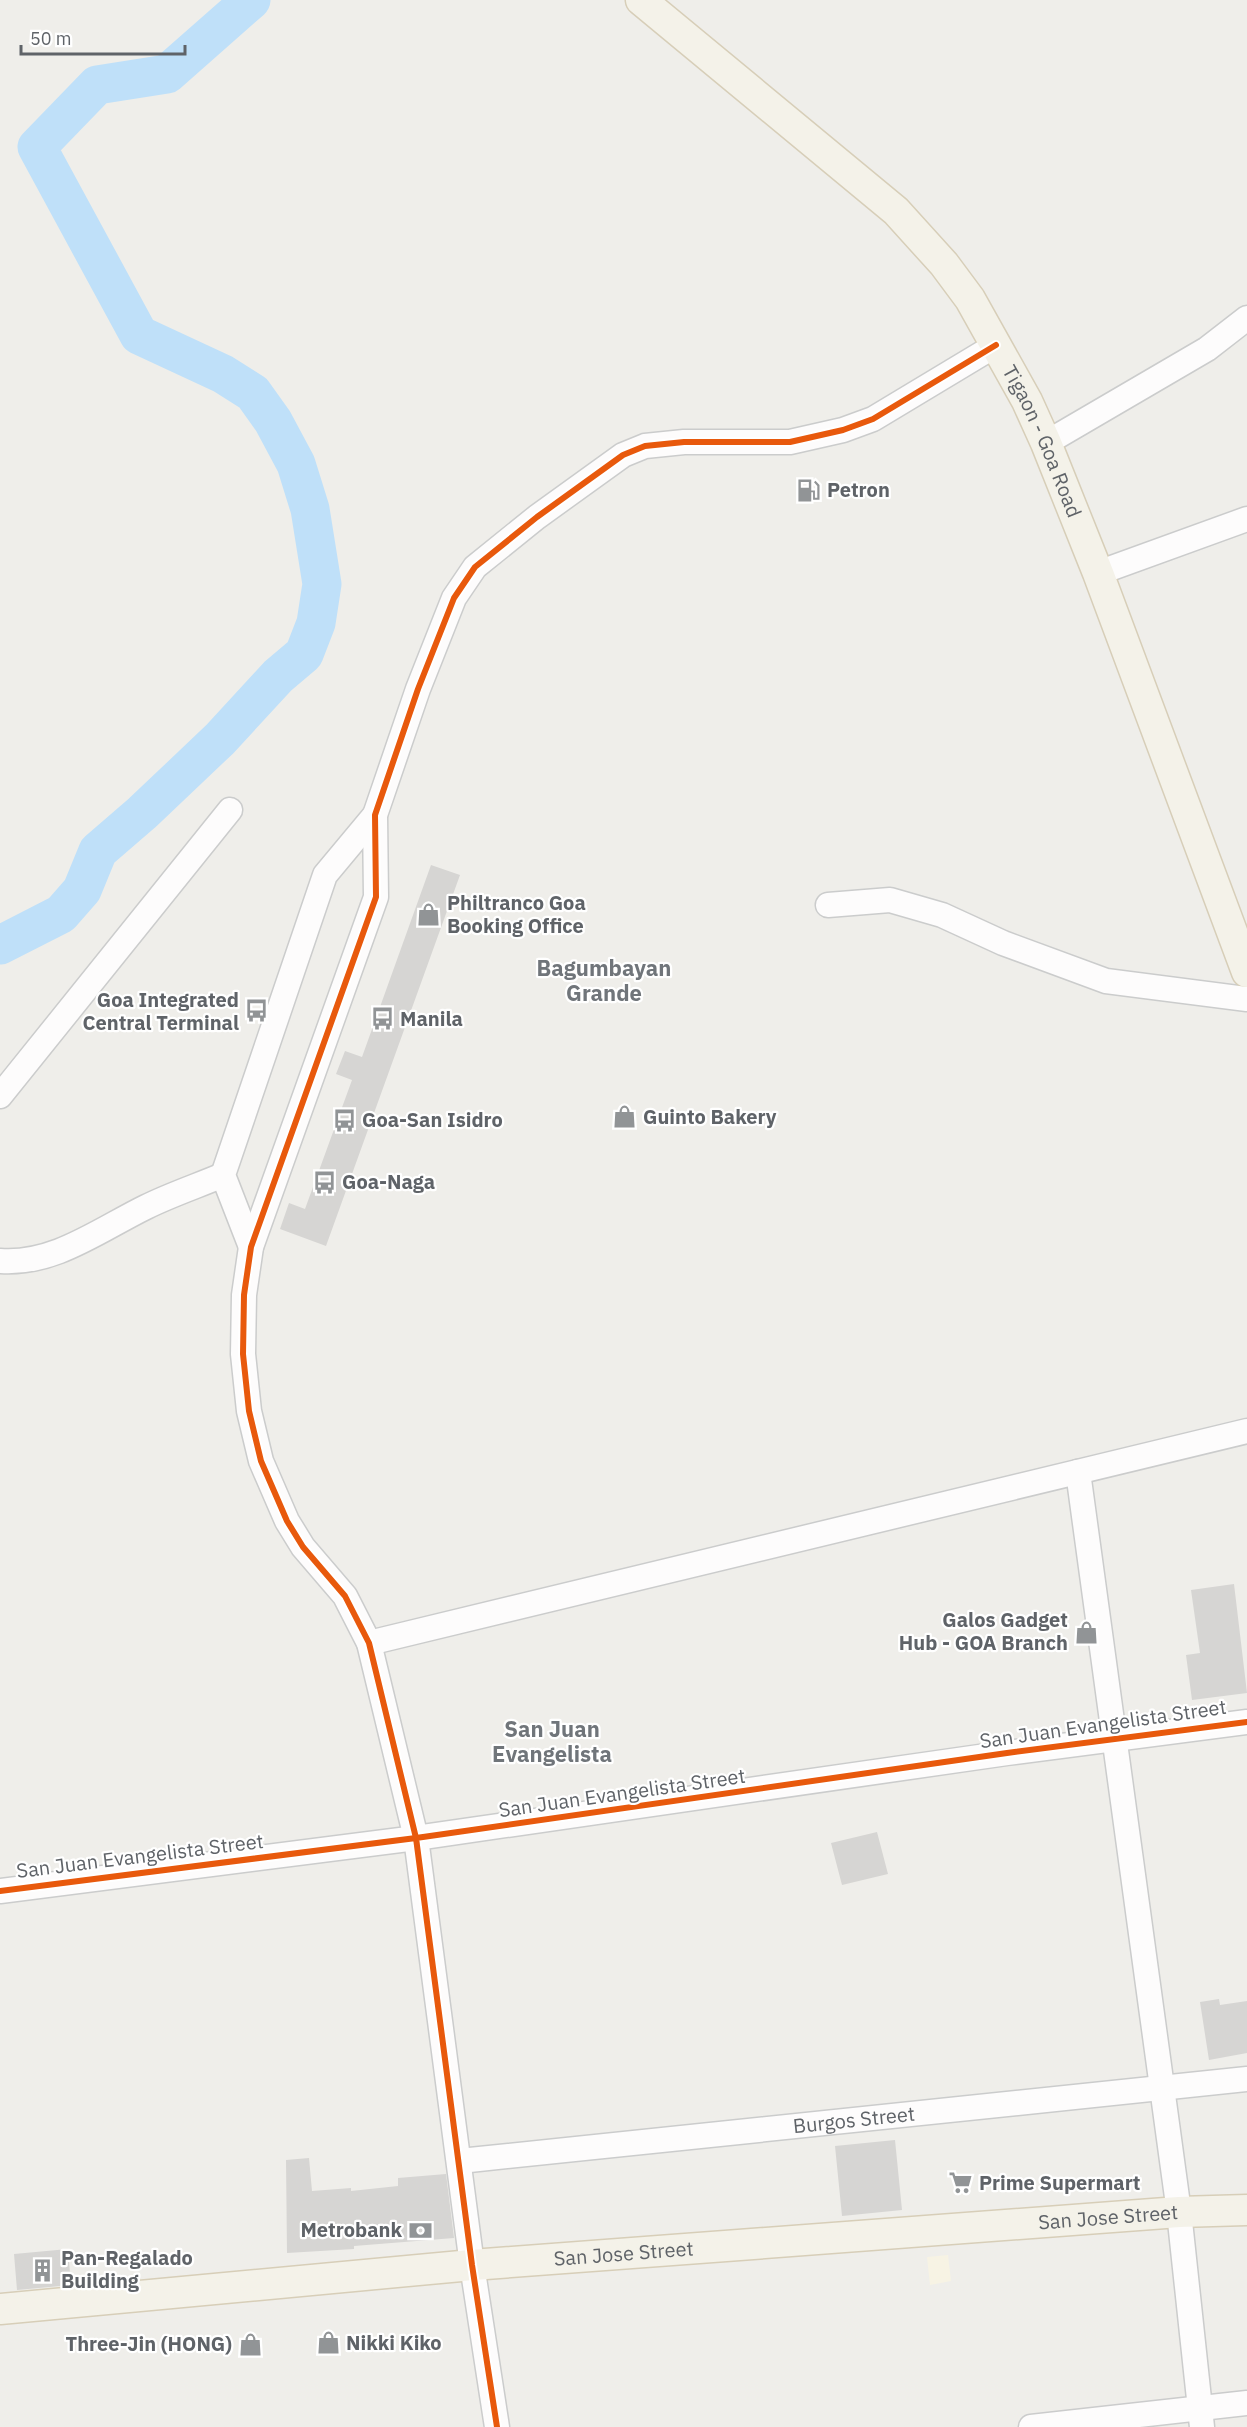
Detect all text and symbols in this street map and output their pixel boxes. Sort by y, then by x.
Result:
scale bar [21,18,184,56]
text: 50 m [30,27,72,50]
street label: Tigaon - Goa Road [997,360,1088,521]
place label: Petron [827,476,890,503]
fuel station icon: Petron [796,477,822,503]
place label: Philtranco Goa Booking Office [447,889,586,939]
shop icon: Philtranco Goa Booking Office [416,901,442,927]
district label: Bagumbayan Grande [537,953,671,1007]
place label: Goa Integrated Central Terminal [83,986,239,1036]
bus stop icon: Goa Integrated Central Terminal [244,998,270,1024]
place label: Manila [400,1005,463,1032]
bus stop icon: Manila [369,1006,395,1032]
place label: Guinto Bakery [643,1103,777,1130]
shop icon: Guinto Bakery [612,1104,638,1130]
place label: Goa-San Isidro [362,1106,503,1133]
bus stop icon: Goa-San Isidro [331,1107,357,1133]
place label: Goa-Naga [342,1168,435,1195]
bus stop icon: Goa-Naga [311,1169,337,1195]
place label: Galos Gadget Hub - GOA Branch [899,1606,1068,1656]
shop icon: Galos Gadget Hub - GOA Branch [1073,1619,1099,1645]
street label: San Juan Evangelista Street [978,1693,1228,1754]
district label: San Juan Evangelista [492,1714,612,1768]
street label: San Juan Evangelista Street [497,1762,747,1823]
street label: San Juan Evangelista Street [15,1827,265,1884]
street label: Burgos Street [792,2100,916,2139]
place label: Prime Supermart [979,2169,1141,2196]
supermarket icon: Prime Supermart [948,2170,974,2196]
street label: San Jose Street [1037,2198,1179,2236]
place label: Metrobank [300,2216,402,2243]
bank icon: Metrobank [407,2217,433,2243]
street label: San Jose Street [553,2234,694,2272]
place label: Pan-Regalado Building [61,2244,193,2294]
building icon: Pan-Regalado Building [30,2257,56,2283]
place label: Nikki Kiko [346,2329,442,2356]
place label: Three-Jin (HONG) [66,2330,232,2357]
shop icon: Nikki Kiko [315,2330,341,2356]
shop icon: Three-Jin (HONG) [237,2331,263,2357]

